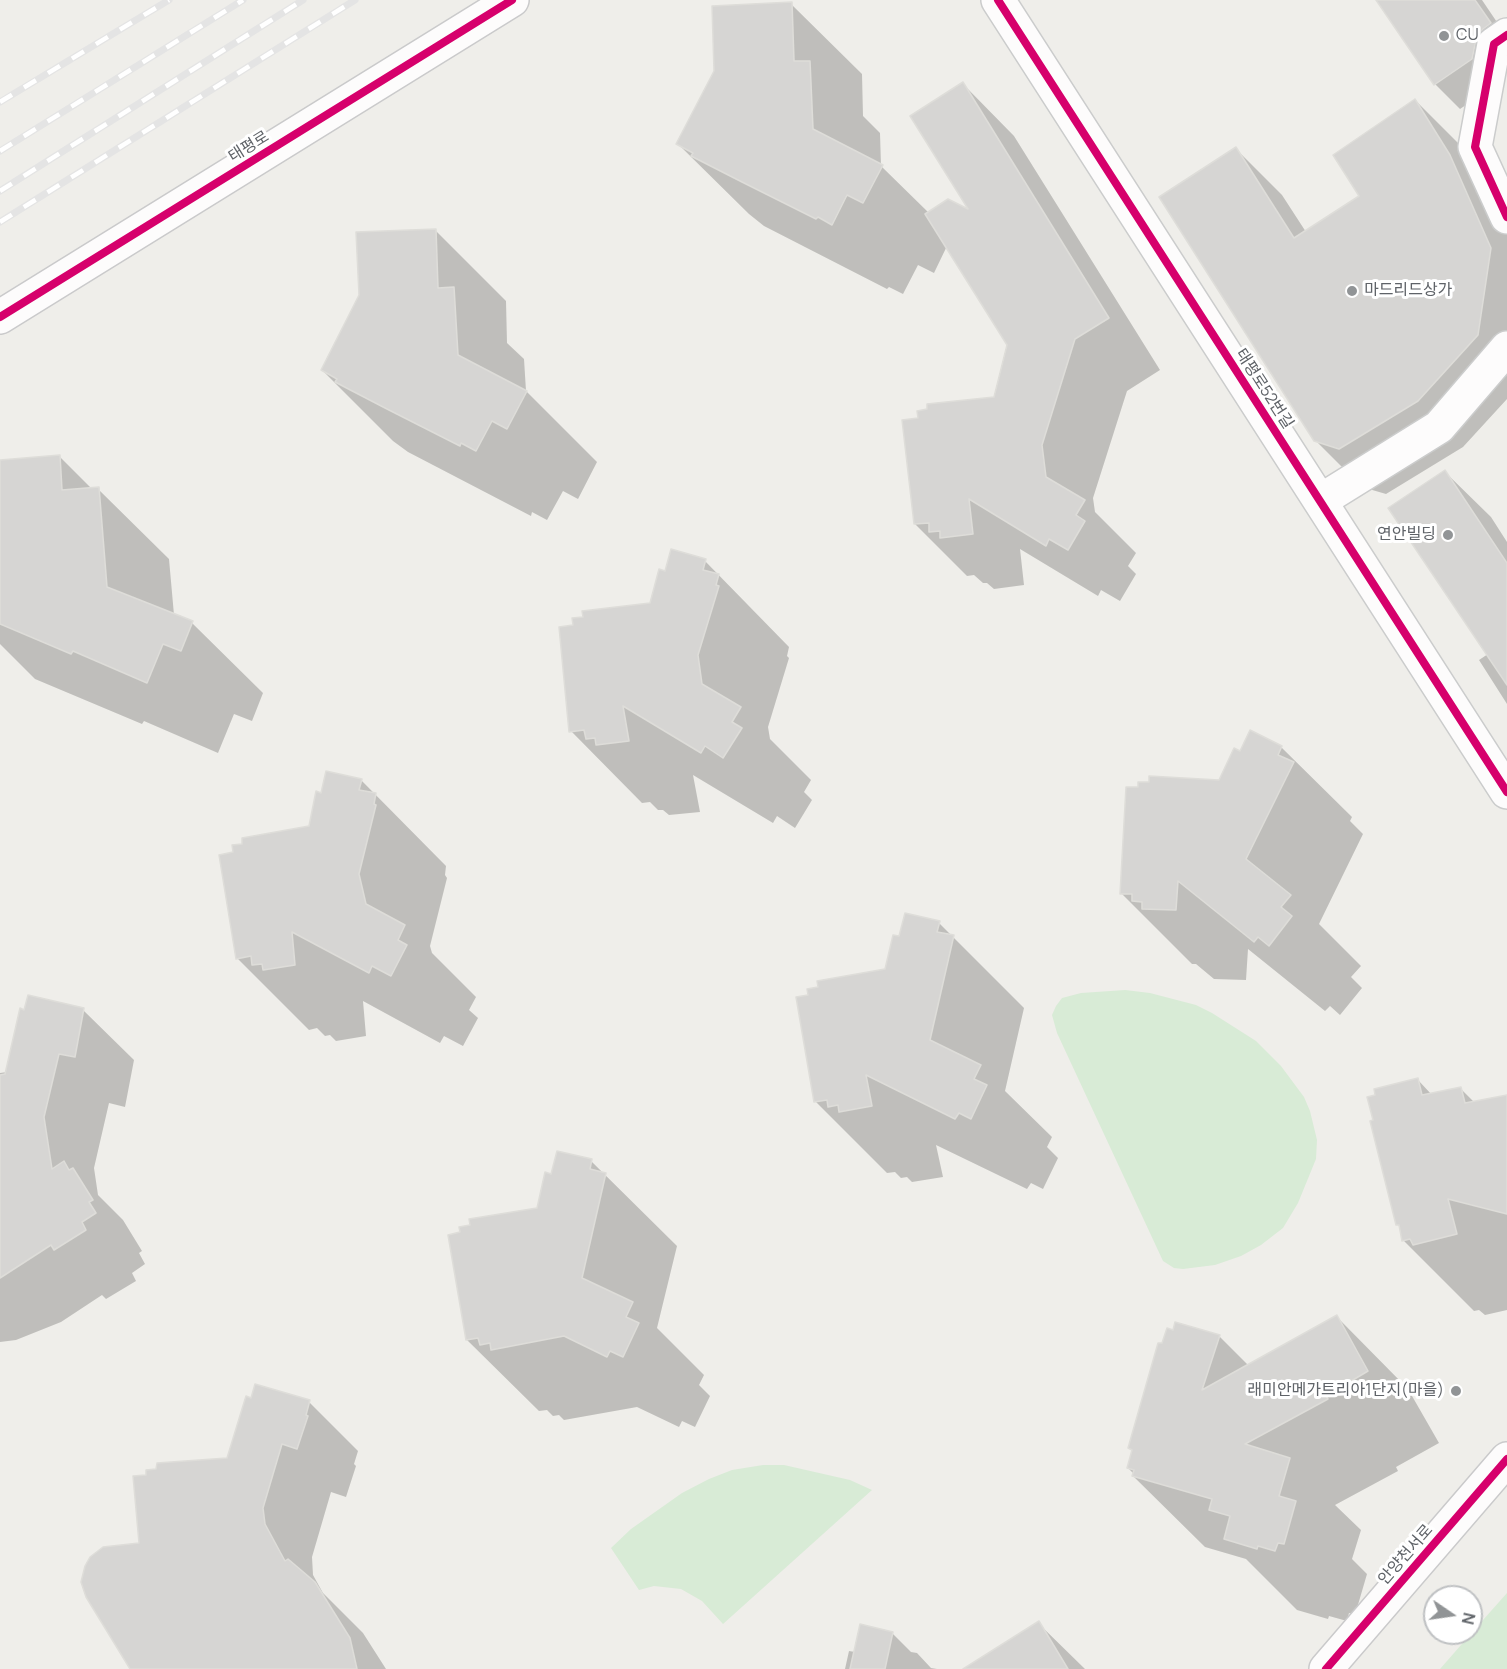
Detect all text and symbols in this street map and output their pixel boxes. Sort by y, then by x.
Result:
place label: CU [1456,26,1479,46]
marker: CU [1437,29,1451,43]
street label: 태평로 [225,127,273,167]
place label: 마드리드상가 [1364,281,1452,301]
marker: 마드리드상가 [1345,284,1359,298]
street label: 태평로52번길 [1231,345,1297,433]
place label: 연안빌딩 [1377,525,1436,545]
marker: 연안빌딩 [1441,528,1455,542]
place label: 래미안메가트리아1단지(마을) [1247,1381,1444,1401]
marker: 래미안메가트리아1단지(마을) [1449,1384,1463,1398]
street label: 안양천서로 [1375,1521,1437,1589]
north arrow [1423,1585,1483,1645]
text: N [1457,1611,1481,1627]

